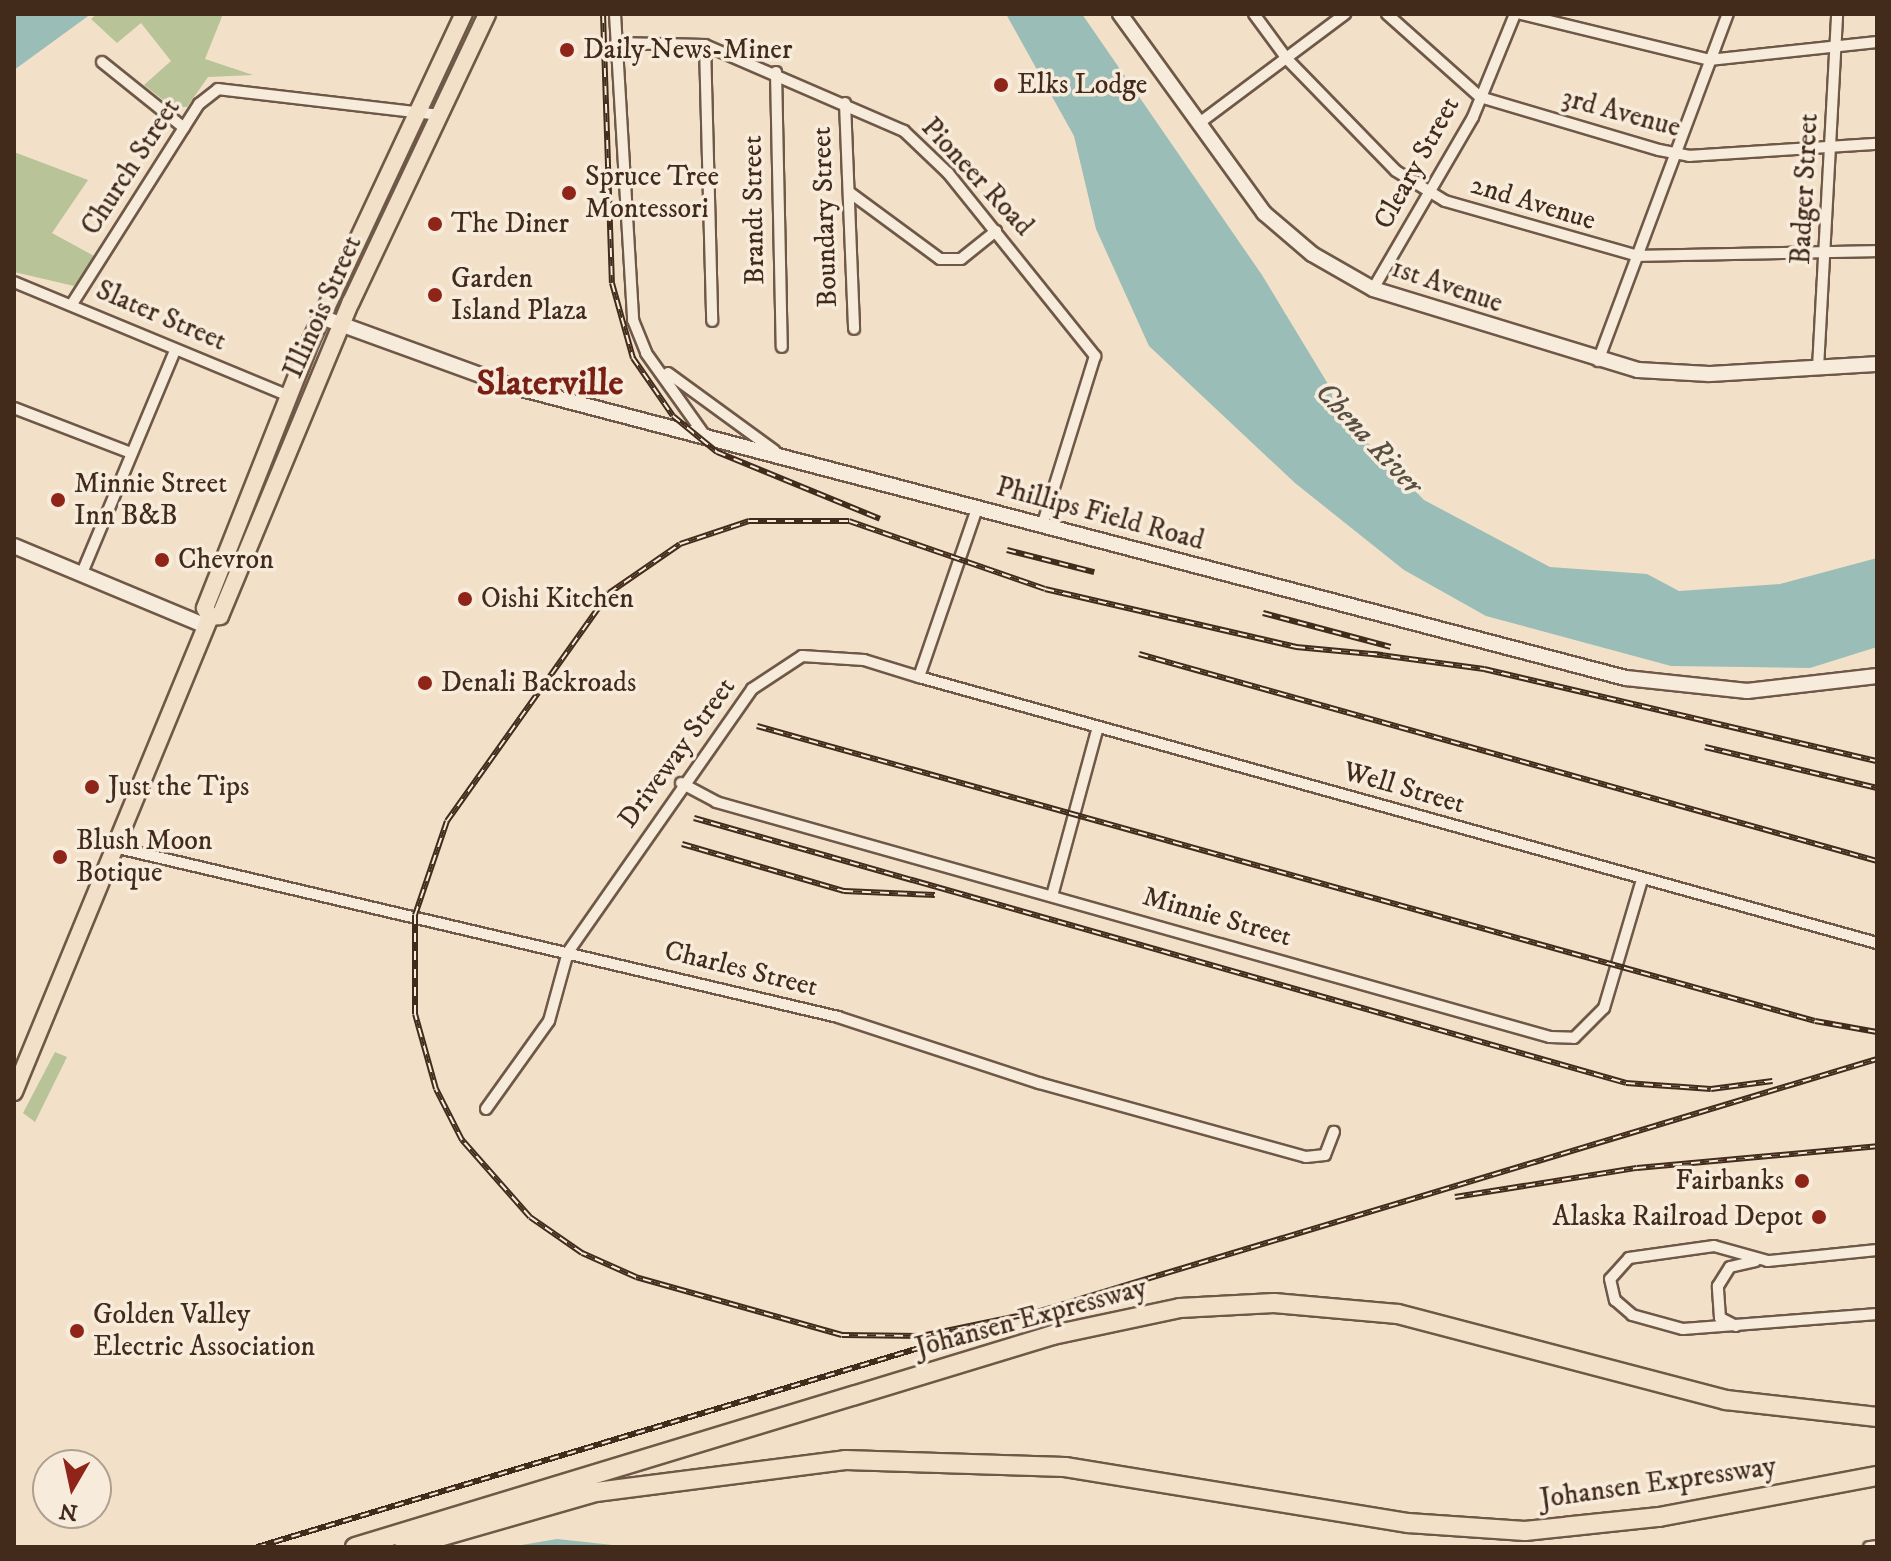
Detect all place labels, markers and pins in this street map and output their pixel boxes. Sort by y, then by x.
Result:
place label: Daily News-Miner [583,33,792,67]
marker: Daily News-Miner [558,41,576,59]
place label: Elks Lodge [1017,68,1147,102]
marker: Elks Lodge [992,76,1010,94]
place label: Spruce Tree Montessori [585,160,719,226]
marker: Spruce Tree Montessori [560,184,578,202]
place label: The Diner [451,207,569,241]
marker: The Diner [426,215,444,233]
place label: Garden Island Plaza [451,262,587,328]
marker: Garden Island Plaza [426,286,444,304]
place label: Minnie Street Inn B&B [74,467,227,533]
marker: Minnie Street Inn B&B [49,491,67,509]
place label: Chevron [178,543,274,577]
marker: Chevron [153,551,171,569]
place label: Oishi Kitchen [481,582,634,616]
marker: Oishi Kitchen [456,590,474,608]
place label: Denali Backroads [441,666,636,700]
marker: Denali Backroads [416,674,434,692]
place label: Just the Tips [108,770,249,804]
marker: Just the Tips [83,778,101,796]
place label: Blush Moon Botique [76,824,212,890]
marker: Blush Moon Botique [51,848,69,866]
place label: Fairbanks [1675,1164,1784,1198]
marker: Fairbanks [1791,1170,1813,1192]
place label: Alaska Railroad Depot [1553,1200,1803,1234]
marker: Alaska Railroad Depot [1810,1208,1828,1226]
place label: Golden Valley Electric Association [93,1298,315,1364]
marker: Golden Valley Electric Association [68,1322,86,1340]

